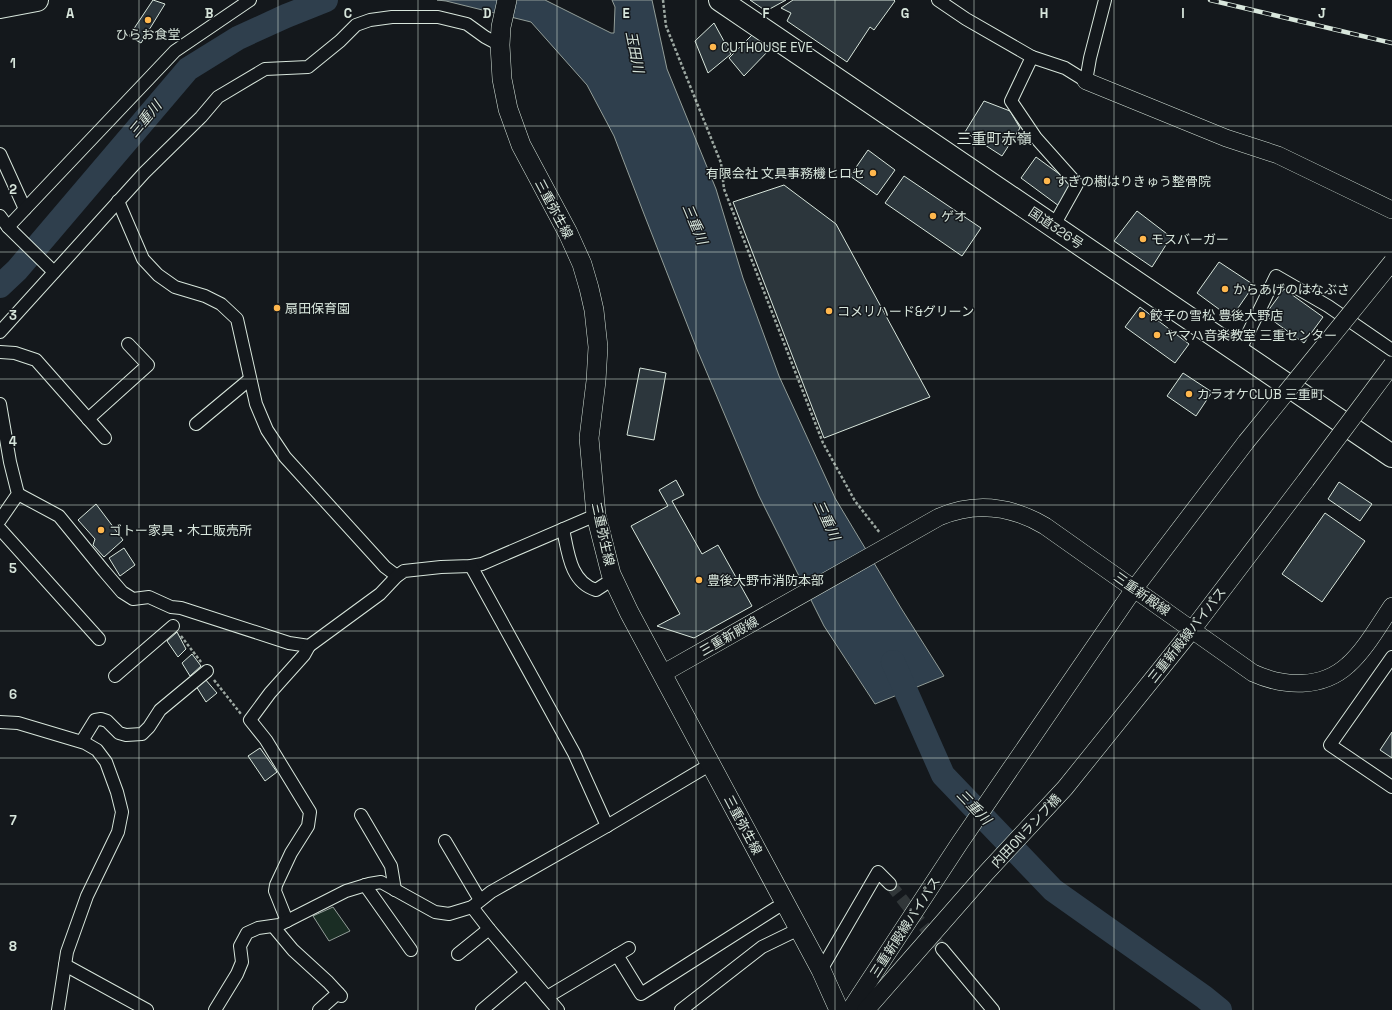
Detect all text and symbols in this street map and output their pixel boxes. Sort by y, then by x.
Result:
text: A [66,5,75,22]
text: B [205,5,214,22]
text: C [344,5,352,22]
text: D [483,5,492,22]
text: E [622,5,630,22]
text: F [763,5,770,22]
text: G [901,5,909,22]
text: H [1040,5,1048,22]
text: I [1181,5,1185,22]
text: J [1318,5,1326,22]
marker: ひらお食堂 [143,15,153,25]
place label: ひらお食堂 [115,26,181,43]
water label: 玉田川 [622,30,648,76]
place label: CUTHOUSE EVE [721,39,813,56]
marker: CUTHOUSE EVE [708,42,718,52]
text: 1 [10,55,16,72]
water label: 三重川 [125,96,167,141]
district label: 三重町赤嶺 [956,129,1032,148]
place label: 有限会社 文具事務機ヒロセ [706,165,865,182]
marker: 有限会社 文具事務機ヒロセ [868,168,878,178]
place label: すぎの樹はりきゅう整骨院 [1055,173,1211,190]
street label: 三重弥生線 [531,176,577,242]
marker: すぎの樹はりきゅう整骨院 [1042,176,1052,186]
text: 2 [9,181,17,198]
water label: 三重川 [679,201,712,249]
street label: 国道326号 [1025,203,1087,253]
place label: ゲオ [941,208,967,225]
marker: ゲオ [928,211,938,221]
place label: モスバーガー [1151,231,1229,248]
marker: モスバーガー [1138,234,1148,244]
place label: からあげのはなぶさ [1233,281,1350,298]
marker: からあげのはなぶさ [1220,284,1230,294]
place label: 扇田保育園 [285,300,350,317]
marker: 扇田保育園 [272,303,282,313]
place label: コメリハード&グリーン [837,303,974,320]
marker: コメリハード&グリーン [824,306,834,316]
text: 3 [9,307,17,324]
place label: 餃子の雪松 豊後大野店 [1150,307,1283,324]
marker: 餃子の雪松 豊後大野店 [1137,310,1147,320]
place label: ヤマハ音楽教室 三重センター [1165,327,1337,344]
marker: ヤマハ音楽教室 三重センター [1152,330,1162,340]
place label: カラオケCLUB 三重町 [1197,386,1324,403]
marker: カラオケCLUB 三重町 [1184,389,1194,399]
text: 4 [9,433,17,450]
water label: 三重川 [810,497,845,545]
street label: 三重弥生線 [588,500,618,568]
place label: ゴトー家具・木工販売所 [109,522,252,539]
marker: ゴトー家具・木工販売所 [96,525,106,535]
text: 5 [9,560,17,577]
street label: 三重新殿線 [1110,568,1174,620]
place label: 豊後大野市消防本部 [707,572,824,589]
marker: 豊後大野市消防本部 [694,575,704,585]
street label: 三重新殿線バイパス [1144,584,1230,686]
street label: 三重新殿線 [697,612,761,660]
text: 6 [9,686,17,703]
water label: 三重川 [953,786,996,830]
street label: 内田ONランプ橋 [987,790,1065,872]
street label: 三重弥生線 [720,792,766,858]
text: 7 [9,812,17,829]
street label: 三重新殿線バイパス [866,873,944,981]
text: 8 [9,938,17,955]

